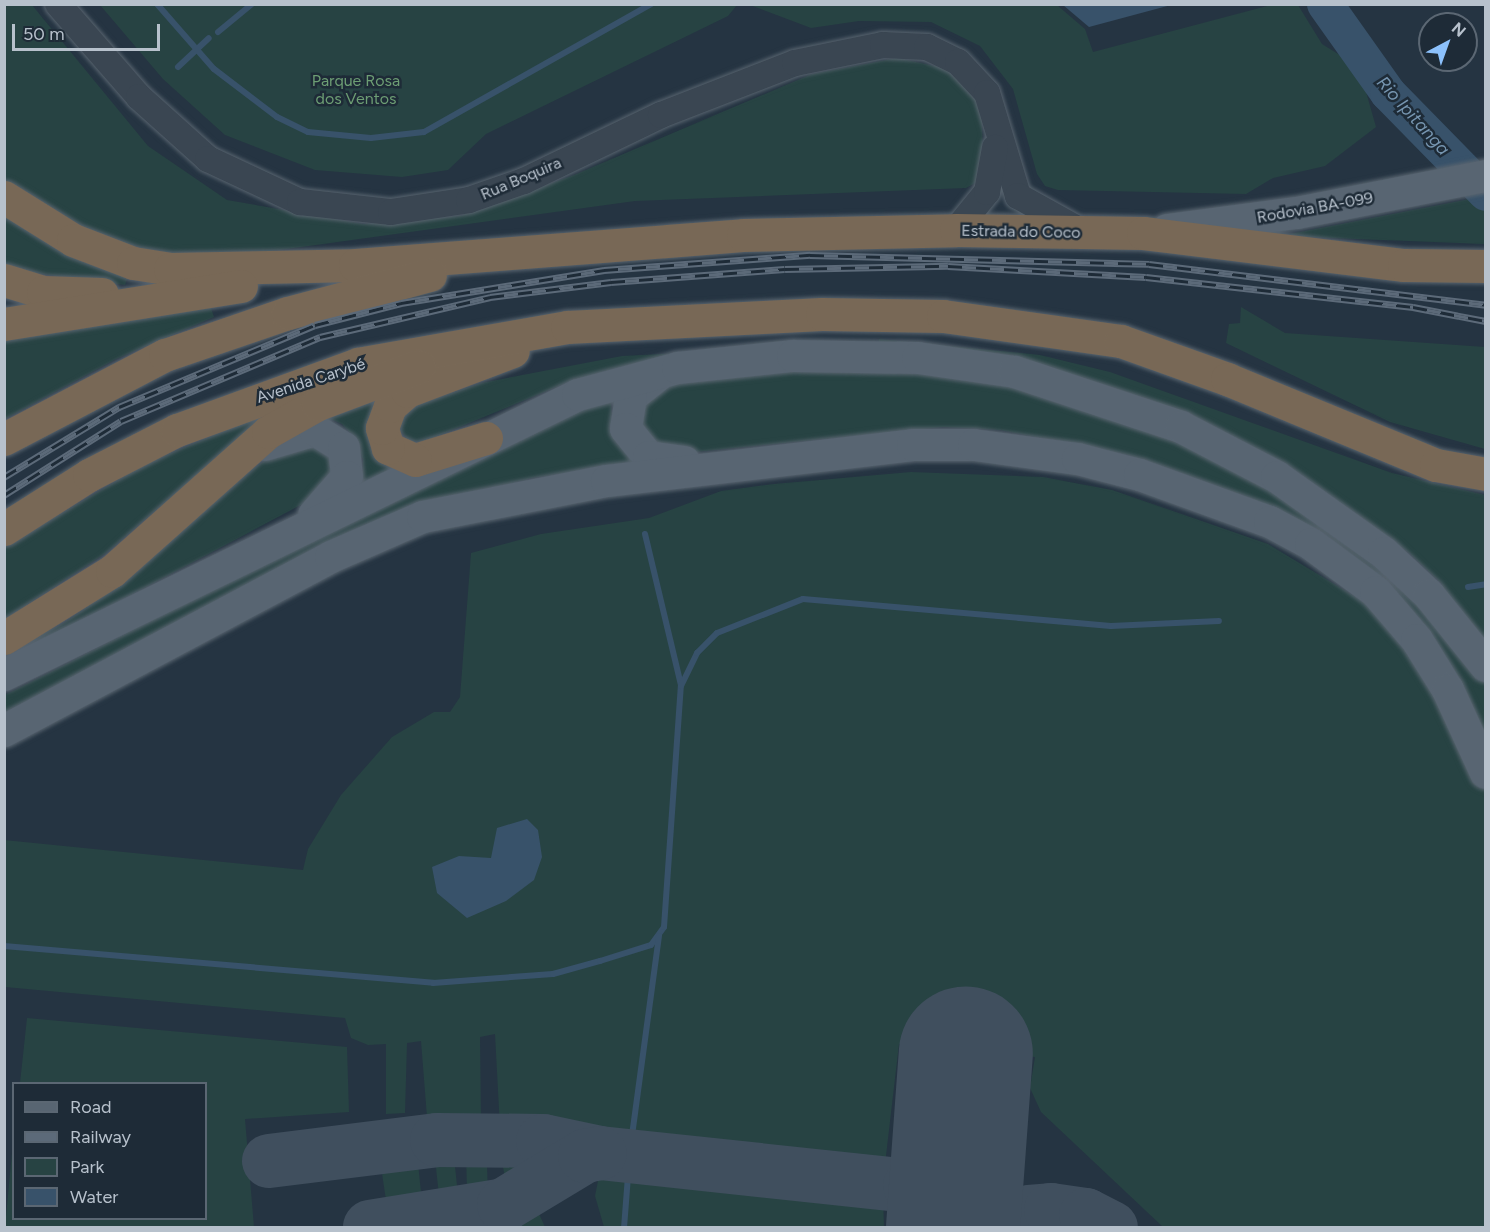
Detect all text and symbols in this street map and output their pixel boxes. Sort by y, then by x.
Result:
scale bar [15,12,164,50]
north arrow [1418,12,1478,72]
text: N [1448,18,1470,41]
text: 50 m [23,23,65,45]
park label: Parque Rosa dos Ventos [312,71,400,109]
water label: Rio Ipitanga [1372,72,1454,160]
street label: Rua Boquira [478,153,564,205]
street label: Rodovia BA-099 [1255,188,1375,228]
street label: Estrada do Coco [961,221,1081,243]
street label: Avenida Carybé [254,354,368,408]
legend [12,1082,207,1220]
text: Road [70,1096,111,1118]
text: Railway [70,1126,131,1148]
text: Park [70,1156,104,1178]
text: Water [70,1186,118,1208]

